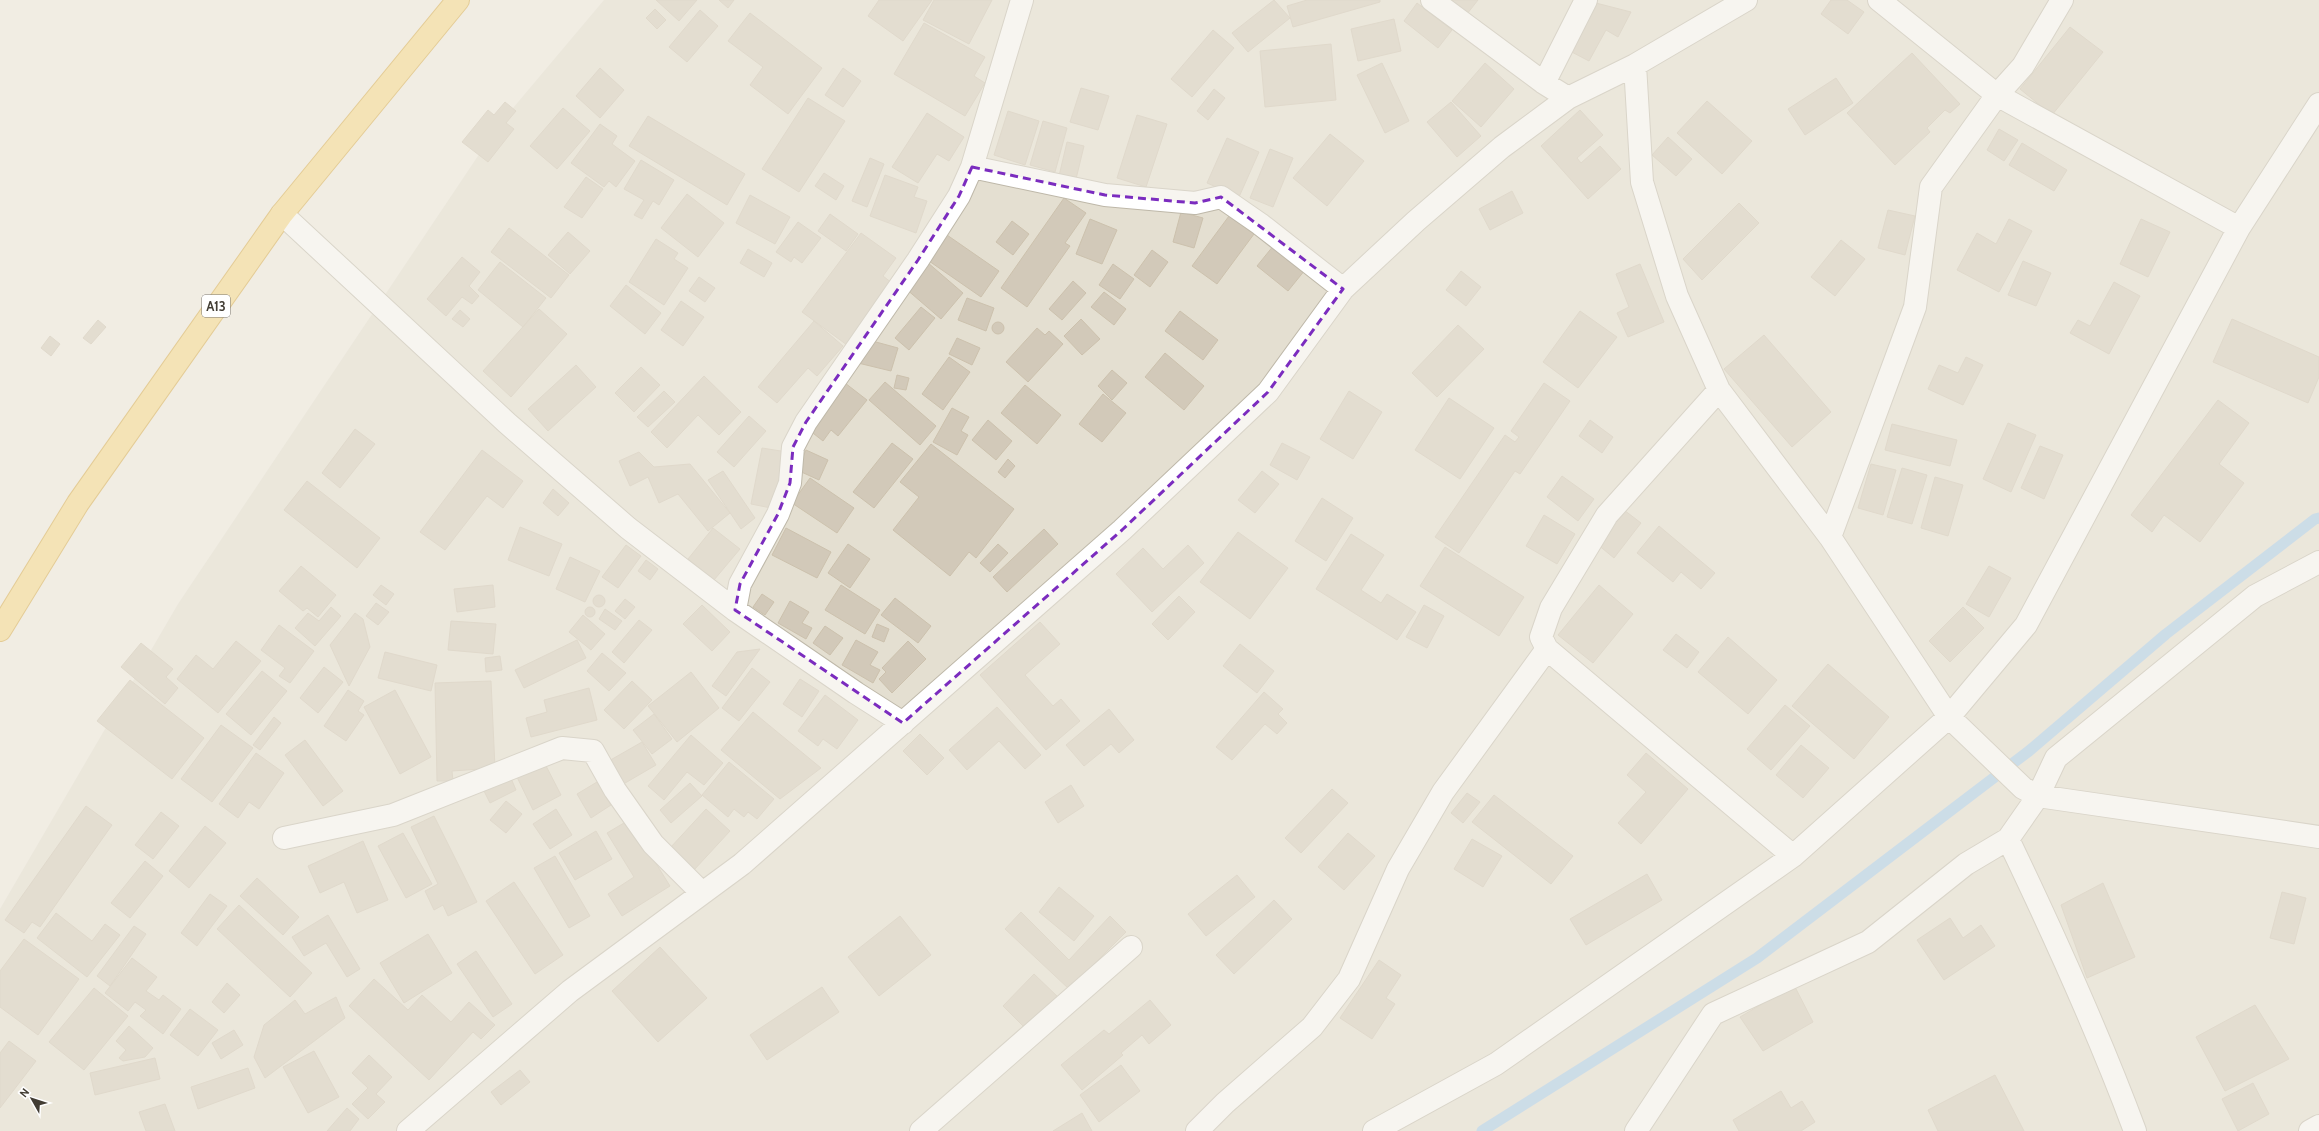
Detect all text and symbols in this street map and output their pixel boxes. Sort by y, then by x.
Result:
road number: A13 [202,295,230,317]
north arrow [12,1079,52,1119]
text: N [16,1085,32,1100]

